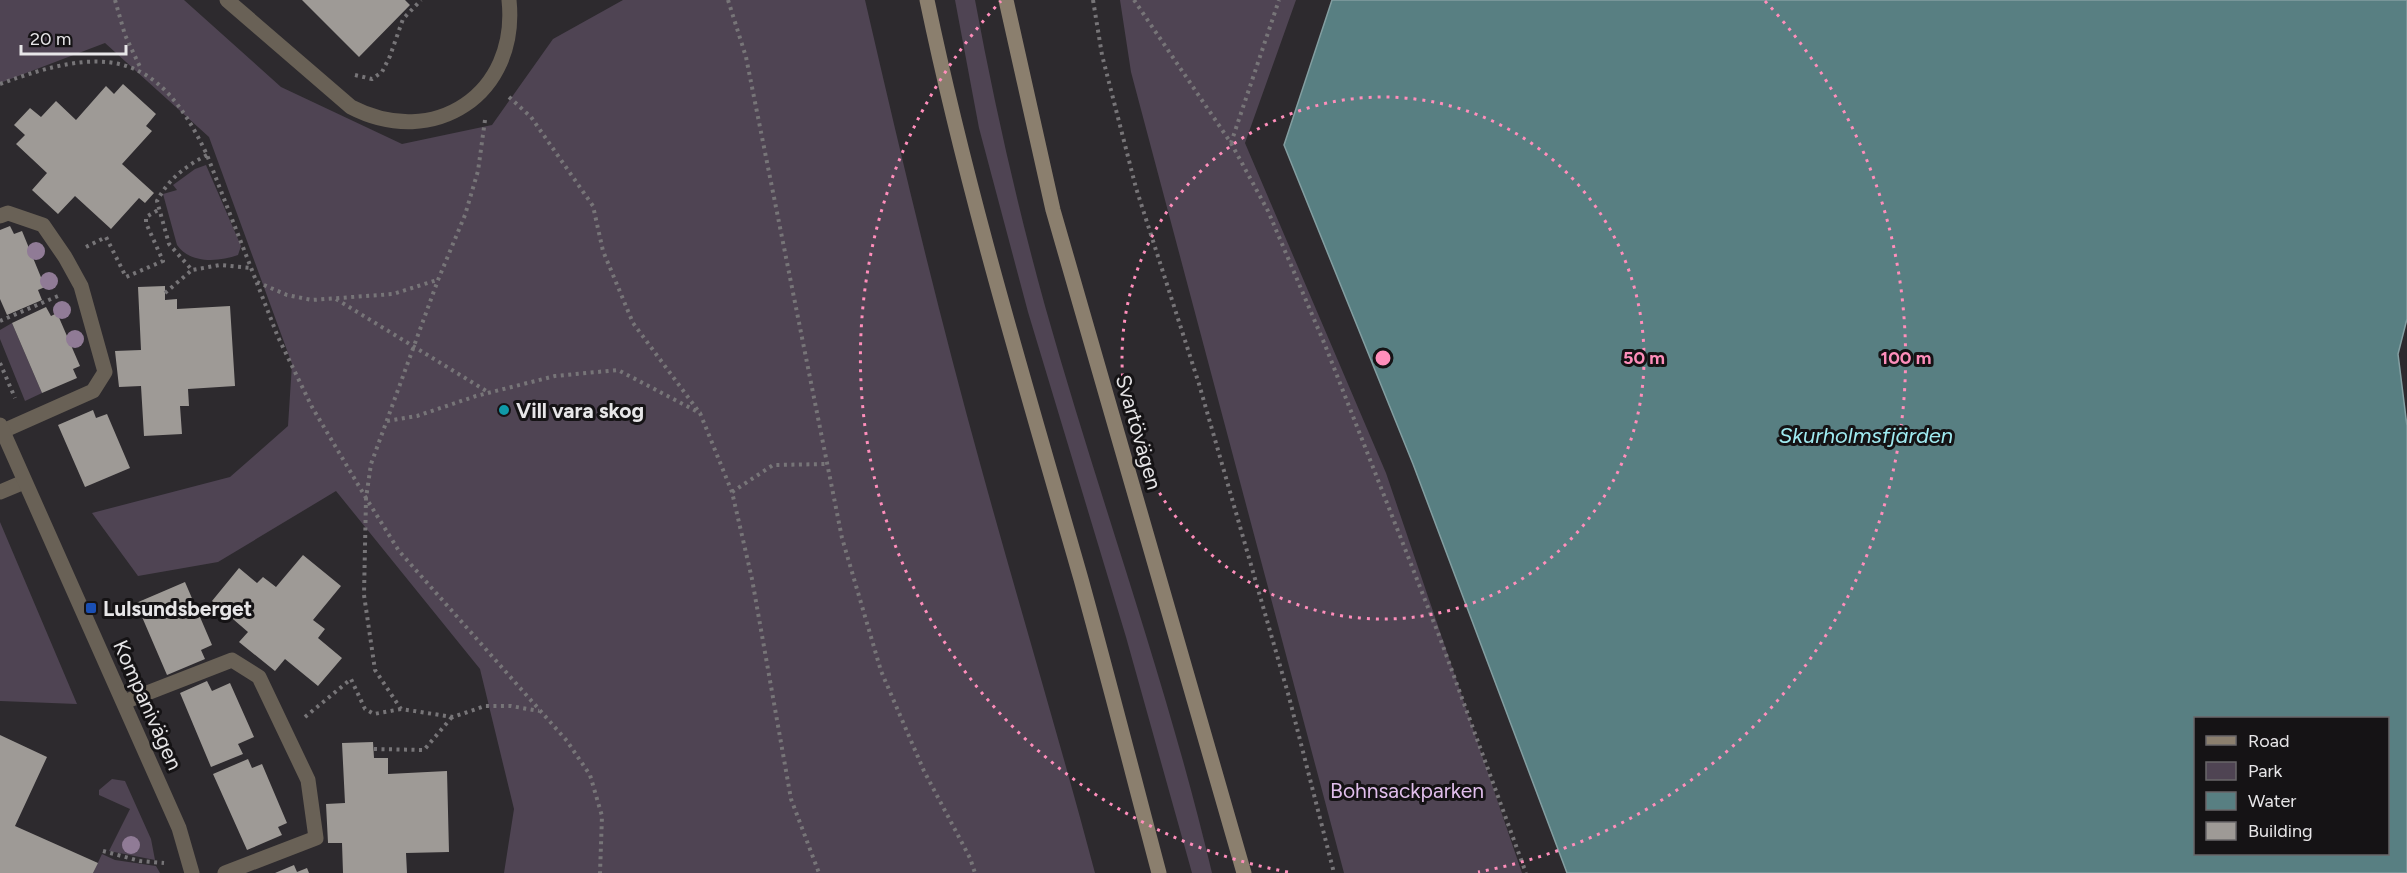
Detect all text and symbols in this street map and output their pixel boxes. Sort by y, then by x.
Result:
scale bar [21,18,126,56]
text: 20 m [30,28,71,50]
text: 50 m [1623,347,1665,369]
text: 100 m [1881,347,1931,369]
centre of rings [1373,348,1393,368]
street label: Svartövägen [1111,372,1167,492]
place label: Vill vara skog [516,398,644,423]
marker: Vill vara skog [497,403,511,417]
water label: Skurholmsfjärden [1779,422,1953,449]
place label: Lulsundsberget [103,596,252,621]
marker: Lulsundsberget [84,601,98,615]
street label: Kompanivägen [108,636,188,774]
legend [2194,717,2389,855]
text: Road [2248,730,2289,752]
text: Park [2248,760,2283,782]
park label: Bohnsackparken [1330,778,1484,803]
text: Water [2248,790,2296,812]
text: Building [2248,820,2313,842]

